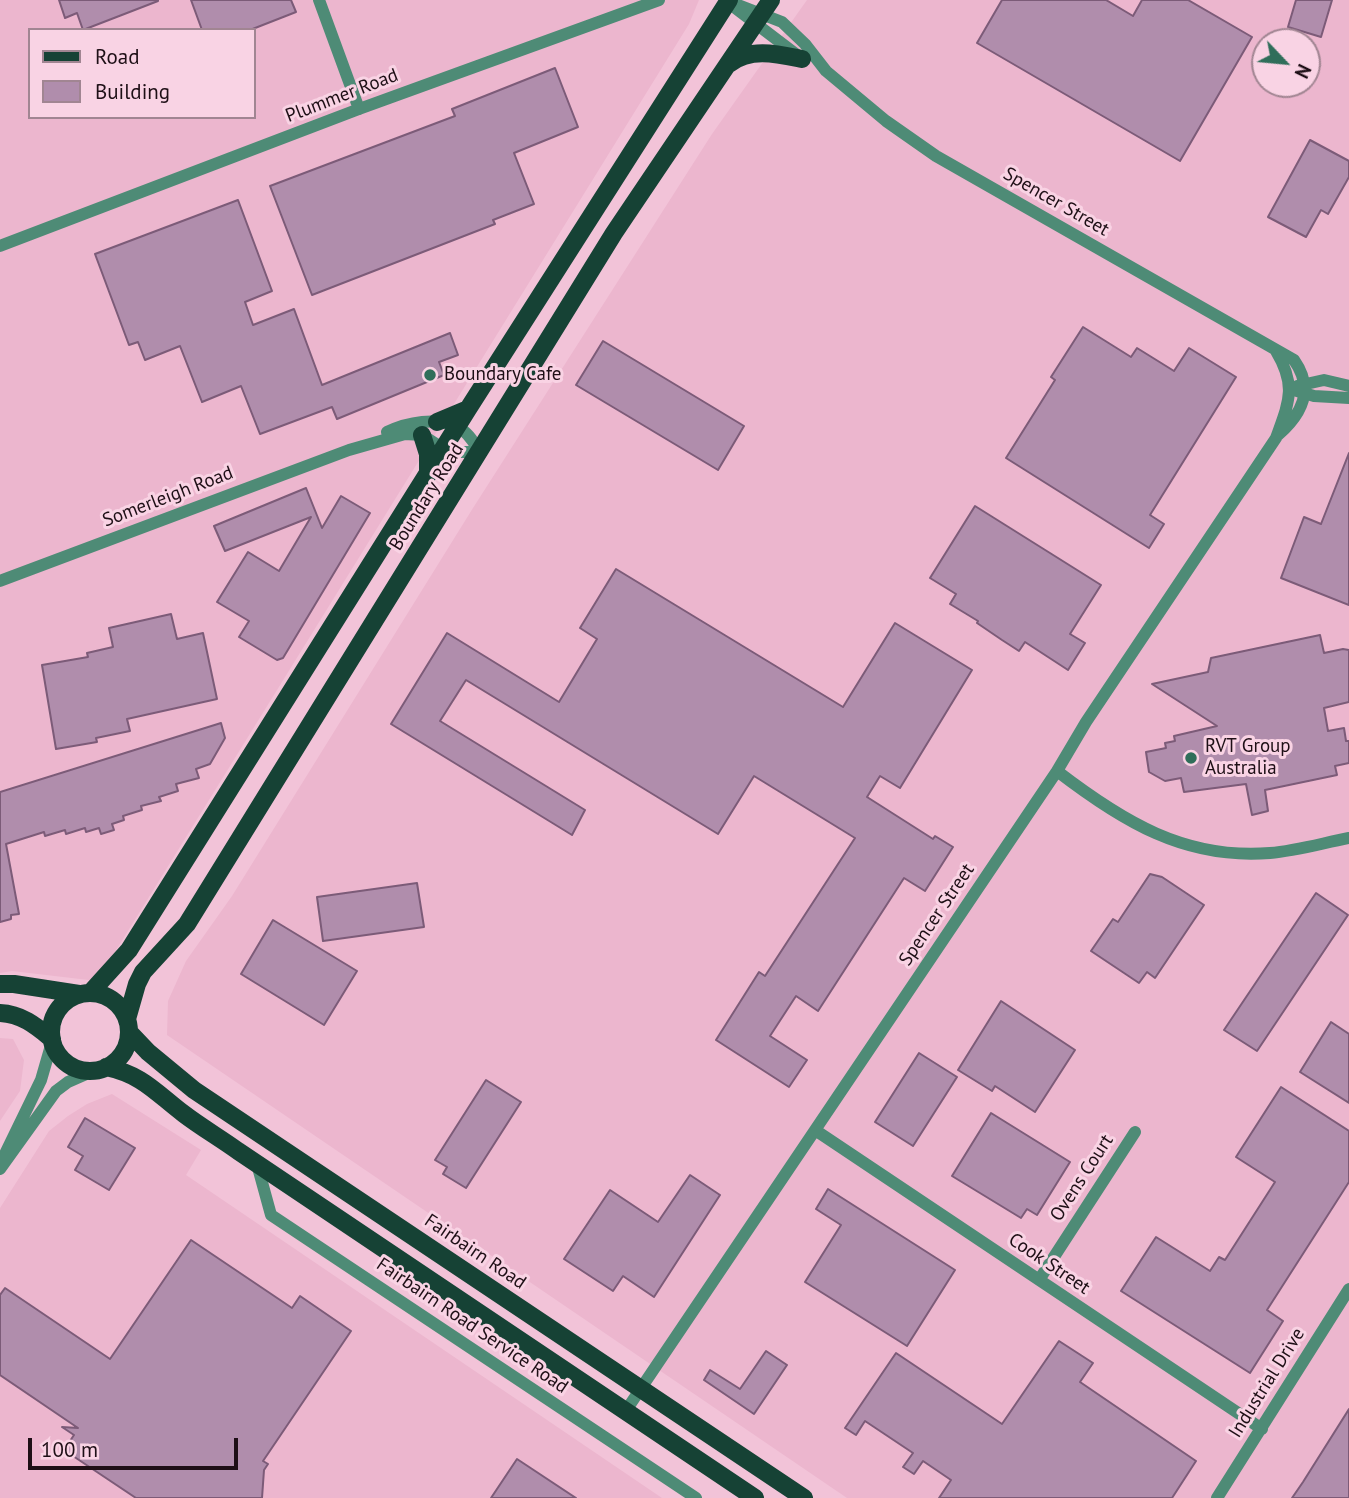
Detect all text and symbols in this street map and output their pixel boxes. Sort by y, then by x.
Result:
legend [28,28,256,119]
north arrow [1251,28,1321,98]
text: Road [95,43,139,70]
text: N [1290,60,1317,82]
street label: Plummer Road [283,64,401,128]
text: Building [95,78,170,105]
street label: Spencer Street [999,163,1113,241]
place label: Boundary Cafe [444,364,561,386]
marker: Boundary Cafe [422,367,438,383]
street label: Boundary Road [385,439,469,555]
street label: Somerleigh Road [99,462,237,532]
place label: RVT Group Australia [1205,736,1291,780]
marker: RVT Group Australia [1183,750,1199,766]
street label: Spencer Street [894,860,980,970]
street label: Ovens Court [1046,1130,1118,1226]
street label: Fairbairn Road [420,1210,530,1294]
street label: Cook Street [1004,1228,1094,1300]
street label: Fairbairn Road Service Road [372,1253,572,1399]
street label: Industrial Drive [1224,1324,1310,1442]
scale bar [32,1424,242,1468]
text: 100 m [41,1436,98,1463]

